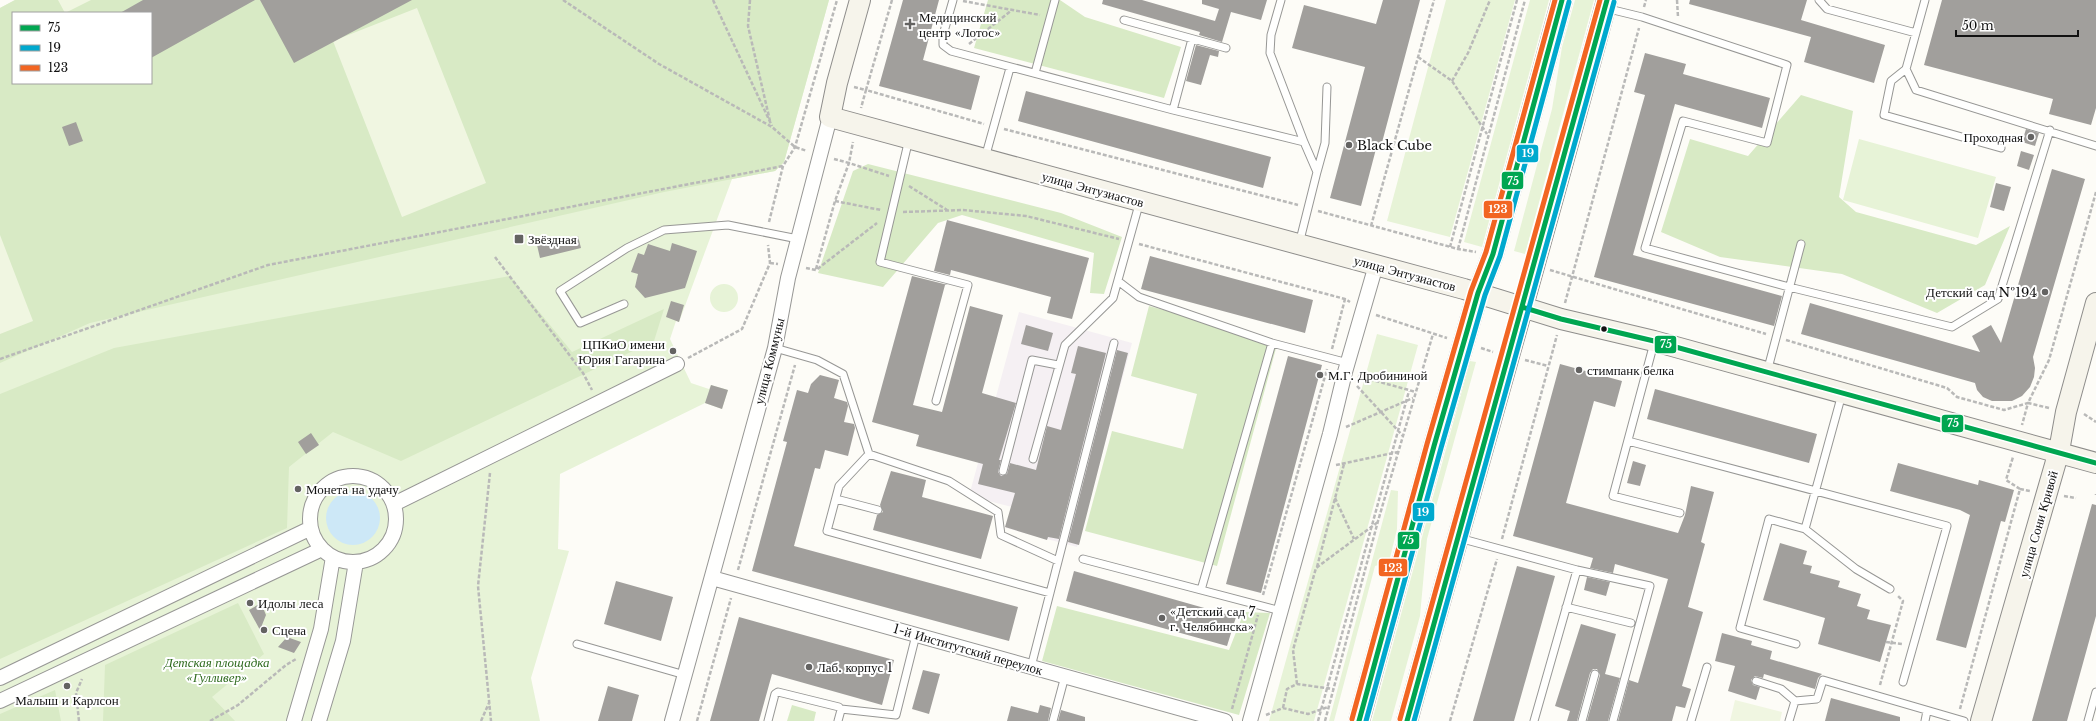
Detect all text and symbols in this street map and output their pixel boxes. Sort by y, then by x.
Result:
place label: Медицинский центр «Лотос» [919,9,1000,41]
legend [12,12,152,84]
scale bar [1956,12,2078,38]
marker: Медицинский центр «Лотос» [904,18,916,30]
text: 50 m [1962,18,1994,33]
text: 75 [48,20,61,35]
text: 19 [48,40,61,55]
text: 123 [48,60,68,75]
place label: Проходная [1963,129,2023,146]
marker: Проходная [2026,132,2036,142]
place label: Black Cube [1357,137,1432,154]
marker: Black Cube [1344,140,1354,150]
line badge: 19 [1516,144,1539,163]
text: 19 [1522,146,1534,160]
street label: улица Энтузиастов [1040,168,1146,211]
line badge: 75 [1501,171,1524,190]
text: 75 [1507,174,1519,188]
line badge: 123 [1483,200,1513,219]
text: 123 [1489,202,1507,216]
place label: Звёздная [528,231,577,248]
marker: Звёздная [513,233,525,245]
street label: улица Энтузиастов [1352,252,1458,295]
place label: Детский сад №194 [1926,284,2037,301]
marker: Детский сад №194 [2040,287,2050,297]
street label: улица Коммуны [751,316,789,406]
unlabelled marker [1599,324,1609,334]
line badge: 75 [1654,335,1677,354]
place label: ЦПКиО имени Юрия Гагарина [578,336,665,368]
text: 75 [1660,337,1672,351]
marker: ЦПКиО имени Юрия Гагарина [668,346,678,356]
place label: стимпанк белка [1587,362,1674,379]
marker: стимпанк белка [1574,365,1584,375]
place label: М.Г. Дробининой [1328,367,1428,384]
marker: М.Г. Дробининой [1315,370,1325,380]
line badge: 75 [1941,414,1964,433]
text: 75 [1947,416,1959,430]
street label: улица Сони Кривой [2015,469,2062,579]
place label: Монета на удачу [306,481,399,498]
marker: Монета на удачу [293,484,303,494]
line badge: 19 [1412,502,1435,522]
text: 19 [1417,505,1429,519]
line badge: 75 [1397,531,1420,550]
text: 75 [1402,533,1414,547]
line badge: 123 [1378,558,1408,577]
text: 123 [1384,561,1402,575]
place label: Идолы леса [258,595,324,612]
marker: Идолы леса [245,598,255,608]
place label: «Детский сад 7 г. Челябинска» [1170,603,1256,635]
marker: «Детский сад 7 г. Челябинска» [1157,613,1167,623]
street label: 1-й Институтский переулок [891,620,1045,679]
place label: Сцена [272,622,306,639]
marker: Сцена [259,625,269,635]
park label: Детская площадка «Гулливер» [162,654,270,686]
place label: Лаб. корпус 1 [817,659,893,676]
marker: Лаб. корпус 1 [804,662,814,672]
marker: Малыш и Карлсон [62,681,72,691]
place label: Малыш и Карлсон [15,692,119,709]

